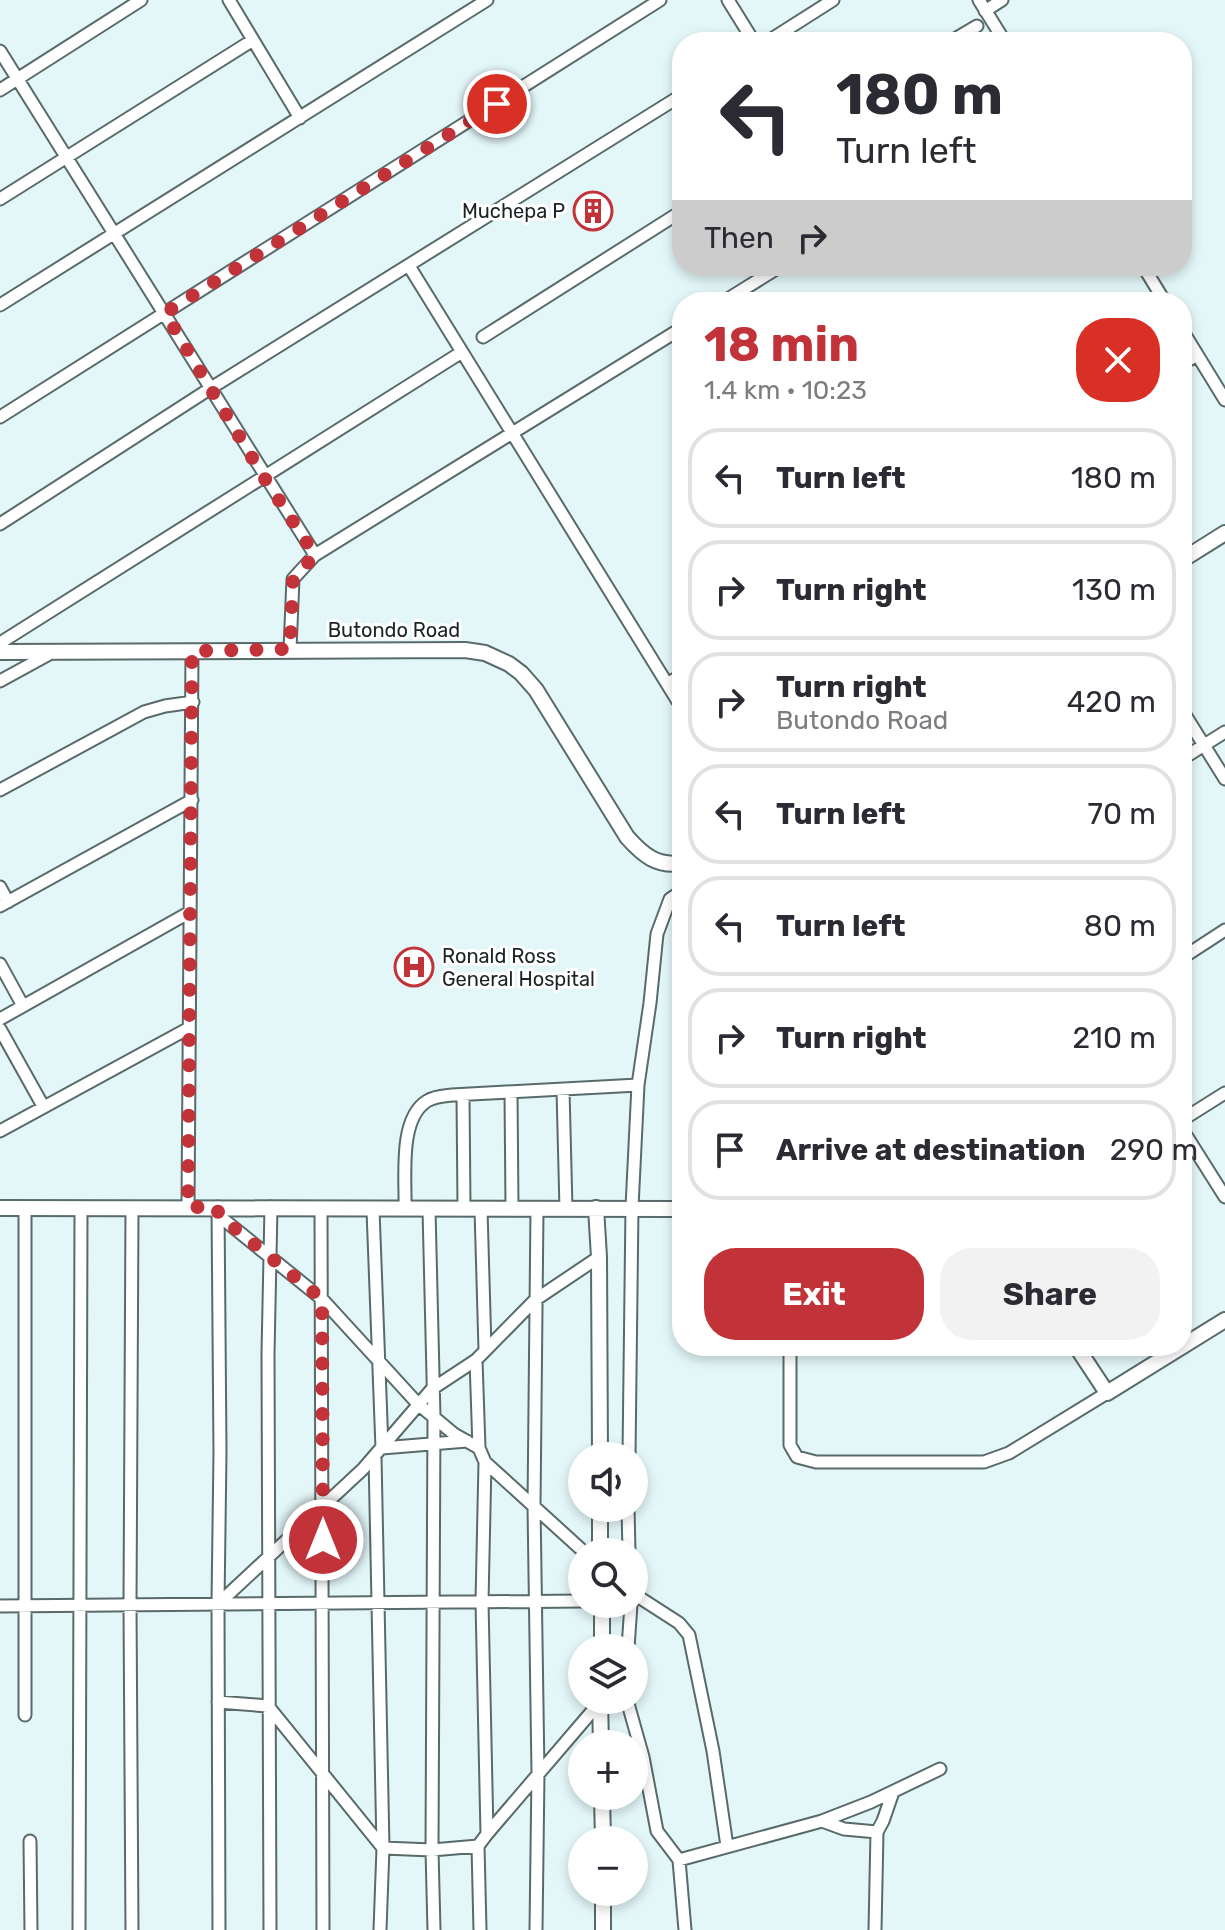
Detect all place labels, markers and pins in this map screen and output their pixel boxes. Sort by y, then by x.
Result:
pin [463,70,531,138]
building icon: Muchepa P [572,190,614,232]
place label: Muchepa P [462,199,565,223]
place label: Ronald Ross General Hospital [442,944,595,991]
hospital icon: Ronald Ross General Hospital [393,946,435,988]

